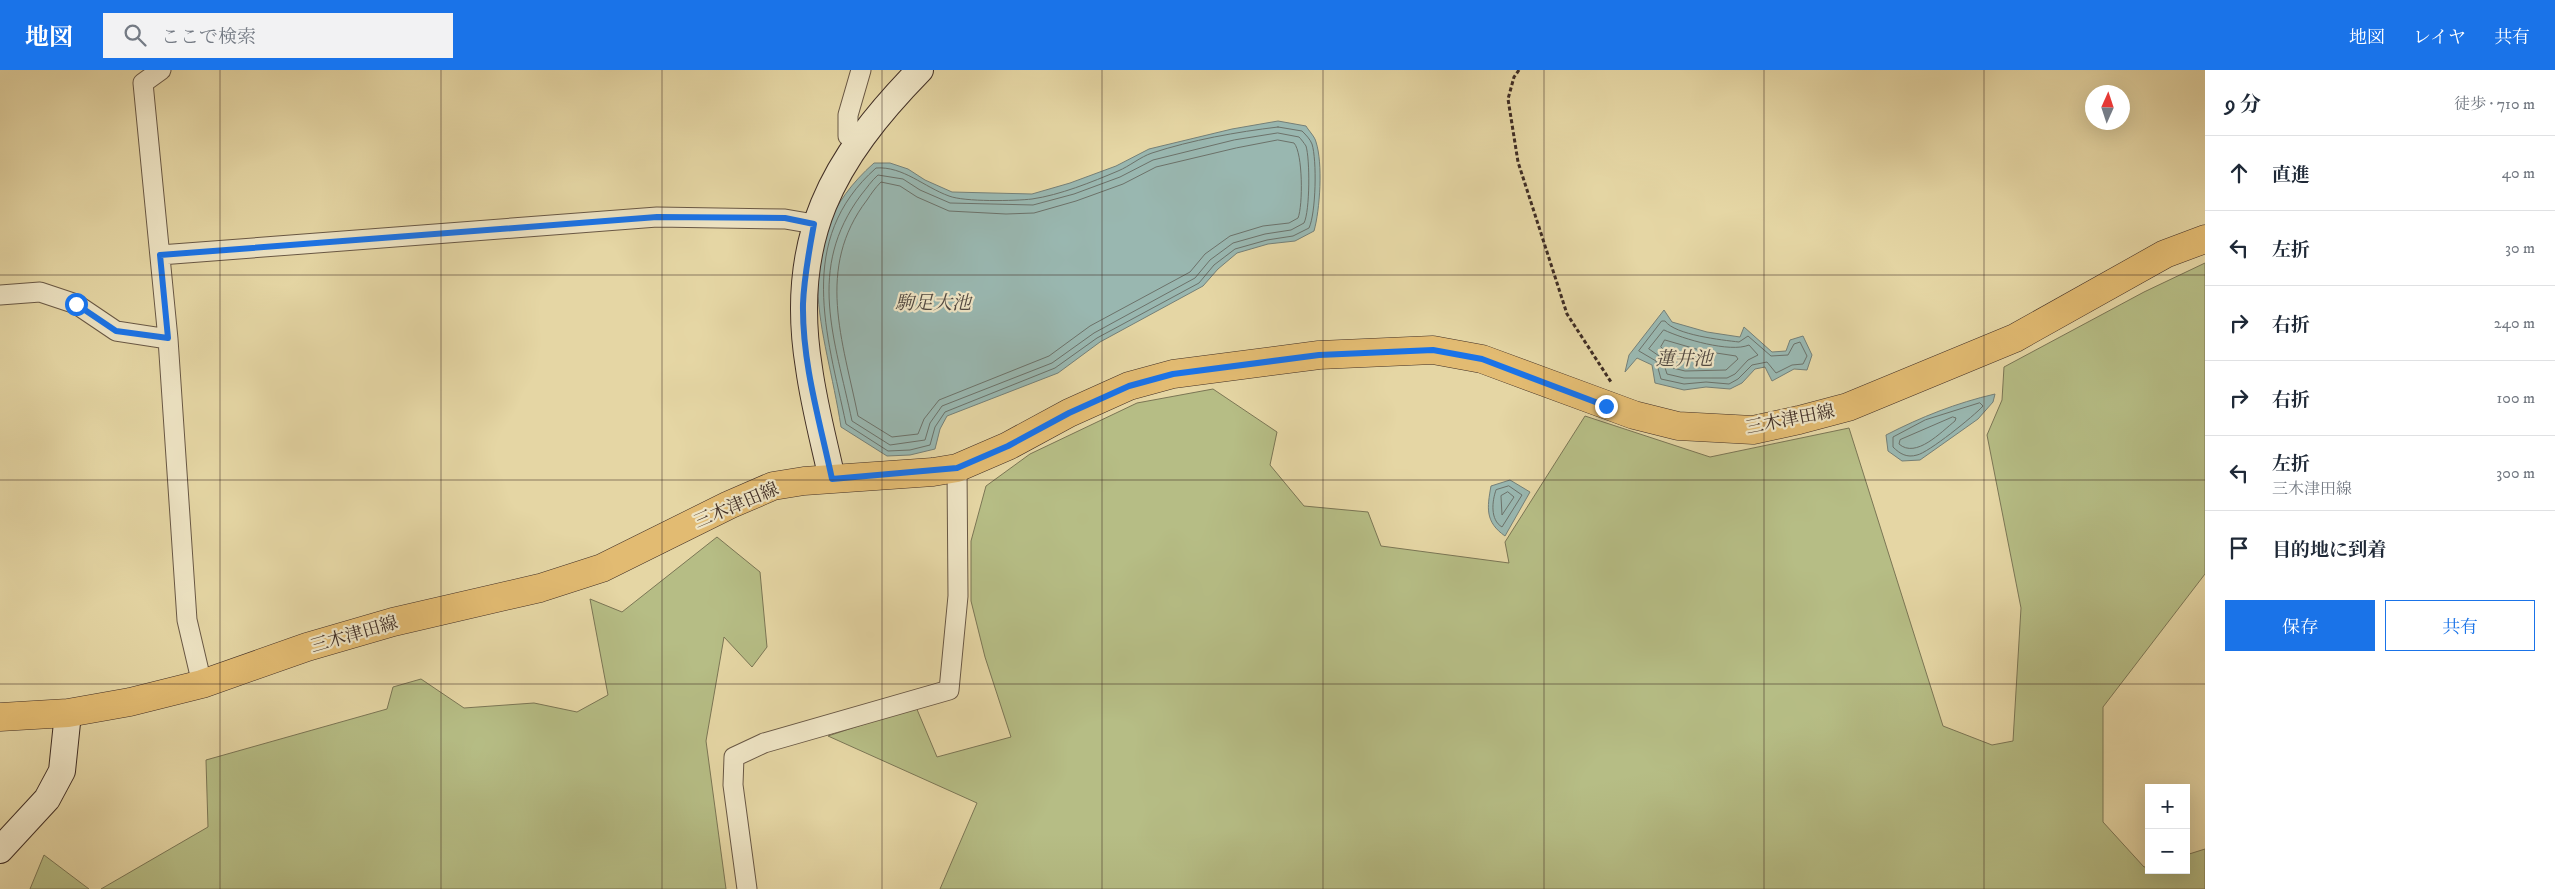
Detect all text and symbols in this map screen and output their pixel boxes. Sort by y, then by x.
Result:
search box [103,13,453,58]
icon: search [121,21,149,49]
text: 地図 [25,23,73,53]
text: ここで検索 [161,26,256,49]
text: 地図 [2349,27,2385,49]
text: レイヤ [2413,27,2466,49]
text: 共有 [2494,27,2530,49]
north arrow [2085,85,2130,130]
text: 9 分 [2225,92,2261,118]
text: 徒歩 · 710 m [2454,94,2535,114]
icon: ahead [2225,159,2253,187]
text: 40 m [2502,163,2535,183]
text: 直進 [2272,164,2310,187]
icon: left [2225,234,2253,262]
text: 30 m [2505,238,2535,258]
text: 左折 [2272,239,2310,262]
water label: 駒足大池 [895,292,973,315]
route start [65,293,88,316]
icon: right [2225,309,2253,337]
text: 240 m [2494,313,2535,333]
text: 右折 [2272,314,2310,337]
water label: 蓮井池 [1655,348,1714,371]
icon: right [2225,384,2253,412]
text: 100 m [2497,388,2535,408]
text: 右折 [2272,389,2310,412]
route end [1595,395,1618,418]
street label: 三木津田線 [1744,401,1836,439]
text: 左折 [2272,453,2310,476]
icon: left [2225,459,2253,487]
text: 300 m [2496,463,2535,483]
street label: 三木津田線 [691,478,782,534]
text: 三木津田線 [2272,479,2352,499]
icon: arrive [2225,534,2253,562]
text: 目的地に到着 [2272,539,2386,562]
button: 保存 [2225,600,2375,651]
button: 共有 [2385,600,2535,651]
street label: 三木津田線 [308,612,401,658]
map controls [2145,784,2190,874]
button: + [2145,784,2190,829]
button: − [2145,829,2190,874]

